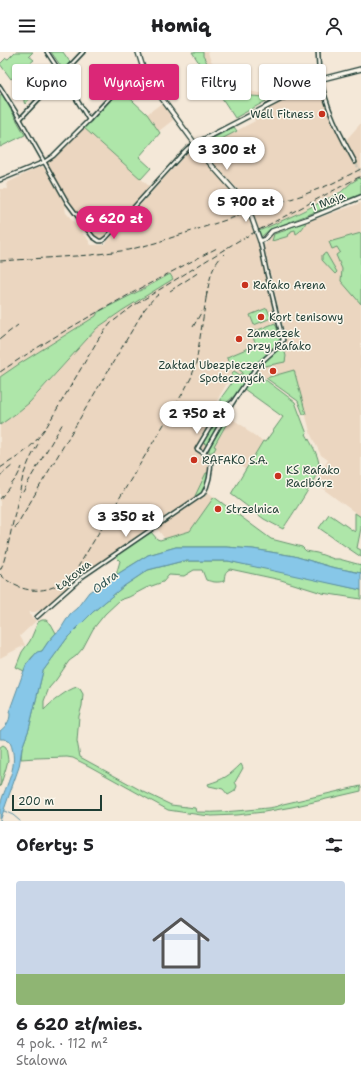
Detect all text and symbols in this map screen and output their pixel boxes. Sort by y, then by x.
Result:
text: Homiq [151,14,210,38]
icon: menu [16,15,38,37]
icon: person [323,15,345,37]
chip: Kupno [12,64,81,100]
chip: Wynajem [89,64,179,100]
chip: Filtry [187,64,251,100]
chip: Nowe [259,64,326,100]
place label: Well Fitness [250,107,314,122]
marker: Well Fitness [317,109,327,119]
pin: 3 300 zł [186,137,268,171]
text: 3 300 zł [198,141,256,158]
street label: 1 Maja [309,188,348,215]
pin: 5 700 zł [205,189,287,223]
text: 5 700 zł [217,193,275,210]
pin: 6 620 zł [73,206,155,240]
text: 6 620 zł [85,210,143,227]
place label: Rafako Arena [253,278,326,293]
marker: Rafako Arena [240,280,250,290]
place label: Kort tenisowy [269,310,343,325]
marker: Kort tenisowy [256,312,266,322]
place label: Zameczek przy Rafako [247,326,311,354]
marker: Zameczek przy Rafako [234,334,244,344]
place label: Zakład Ubezpieczeń Społecznych [158,358,265,386]
marker: Zakład Ubezpieczeń Społecznych [268,366,278,376]
pin: 2 750 zł [156,401,238,435]
text: 2 750 zł [168,405,226,422]
place label: RAFAKO S.A. [202,453,268,468]
marker: RAFAKO S.A. [189,455,199,465]
place label: KS Rafako Racibórz [286,463,340,491]
marker: KS Rafako Racibórz [273,471,283,481]
place label: Strzelnica [226,502,279,517]
pin: 3 350 zł [85,504,167,538]
marker: Strzelnica [213,504,223,514]
text: 3 350 zł [97,508,155,525]
street label: Łąkowa [52,556,94,595]
water label: Odra [89,567,121,597]
scale bar [12,793,102,812]
text: 200 m [18,794,54,809]
text: Oferty: 5 [16,834,94,856]
icon: filters [323,834,345,856]
icon: home [145,907,217,979]
text: 6 620 zł/mies. [16,1013,142,1035]
text: 4 pok. · 112 m² [16,1035,108,1052]
text: Stalowa [16,1052,67,1069]

